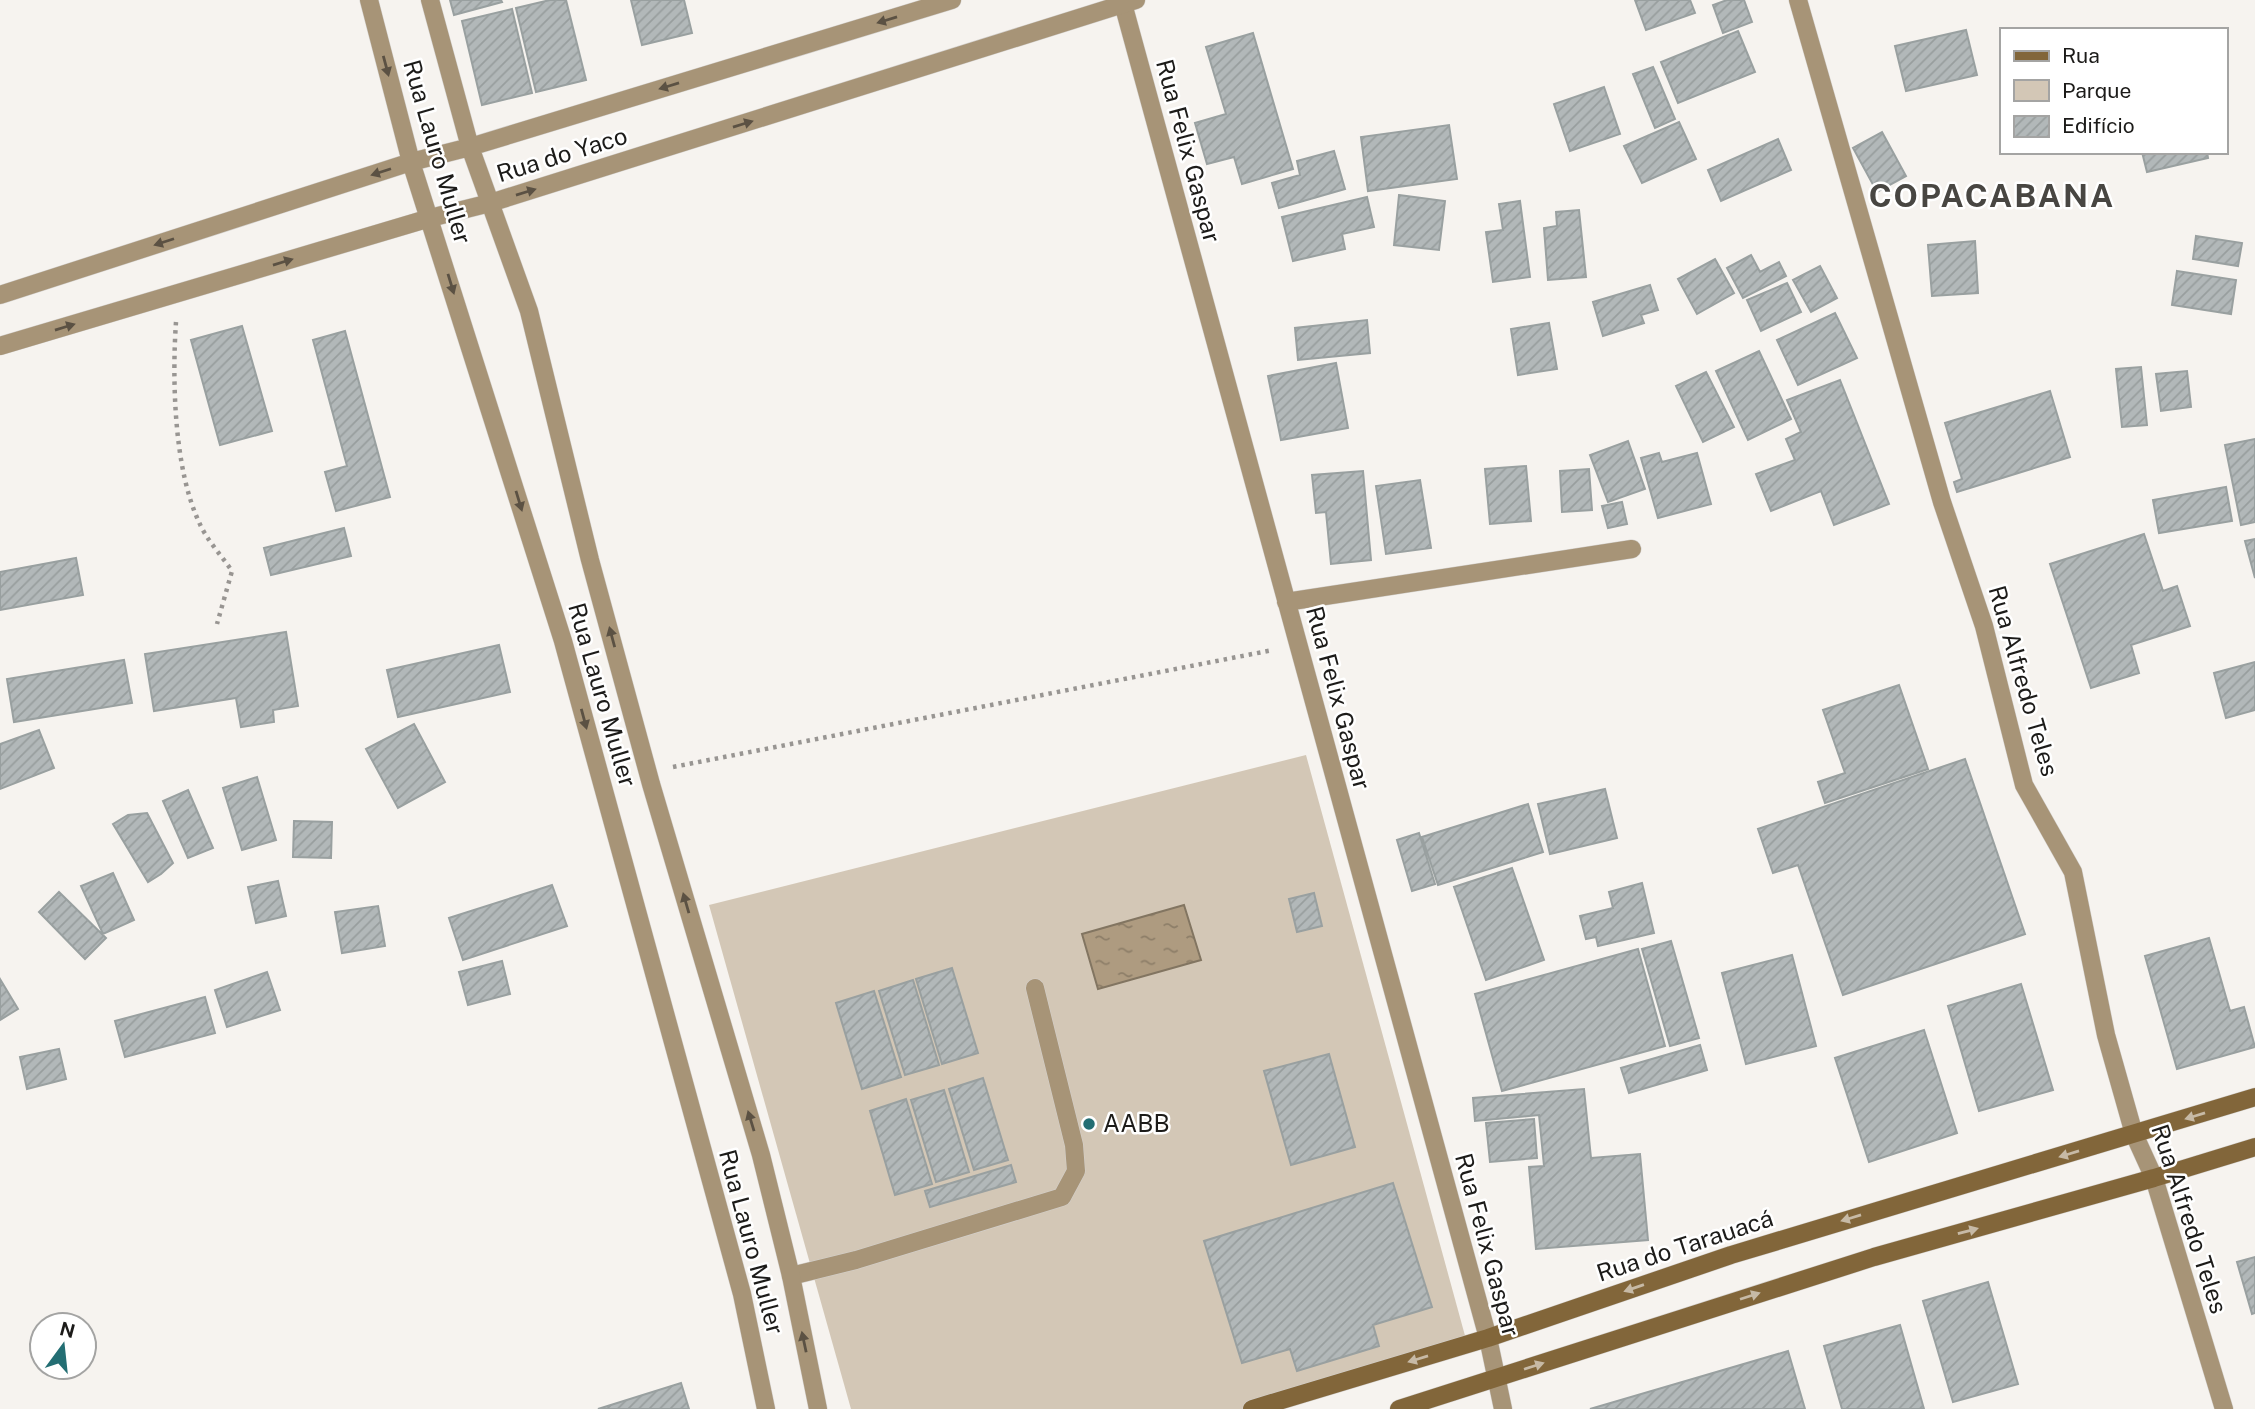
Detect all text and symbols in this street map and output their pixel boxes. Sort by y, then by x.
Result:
one-way arrow [876,15,897,25]
legend [2000,28,2227,154]
text: Rua [2062,43,2100,68]
one-way arrow [381,55,392,77]
street label: Rua Lauro Muller [398,56,478,247]
street label: Rua Felix Gaspar [1151,56,1227,246]
text: Parque [2062,78,2131,103]
one-way arrow [659,82,680,92]
text: Edifício [2062,113,2135,138]
one-way arrow [732,118,753,128]
street label: Rua do Yaco [493,121,630,187]
one-way arrow [370,167,391,177]
district label: COPACABANA [1869,177,2115,214]
one-way arrow [515,186,536,197]
one-way arrow [154,237,175,247]
one-way arrow [273,256,294,266]
one-way arrow [446,274,457,295]
one-way arrow [55,321,76,331]
one-way arrow [515,491,525,512]
street label: Rua Alfredo Teles [1983,582,2065,779]
street label: Rua Lauro Muller [563,599,643,790]
street label: Rua Felix Gaspar [1301,603,1377,793]
one-way arrow [606,626,616,647]
one-way arrow [579,708,590,730]
one-way arrow [680,892,690,913]
place label: AABB [1103,1109,1170,1137]
one-way arrow [745,1110,756,1131]
one-way arrow [2184,1111,2205,1121]
marker: AABB [1081,1116,1097,1132]
street label: Rua Alfredo Teles [2146,1121,2234,1317]
street label: Rua Lauro Muller [714,1146,790,1337]
one-way arrow [2058,1149,2079,1160]
street label: Rua Felix Gaspar [1450,1150,1526,1340]
street label: Rua do Tarauacá [1593,1203,1777,1287]
one-way arrow [1840,1214,1861,1224]
one-way arrow [1957,1225,1979,1236]
one-way arrow [1624,1283,1645,1294]
one-way arrow [1740,1290,1761,1301]
north arrow [28,1311,98,1381]
text: N [57,1317,77,1342]
one-way arrow [799,1331,810,1353]
one-way arrow [1408,1354,1429,1365]
one-way arrow [1524,1360,1545,1371]

